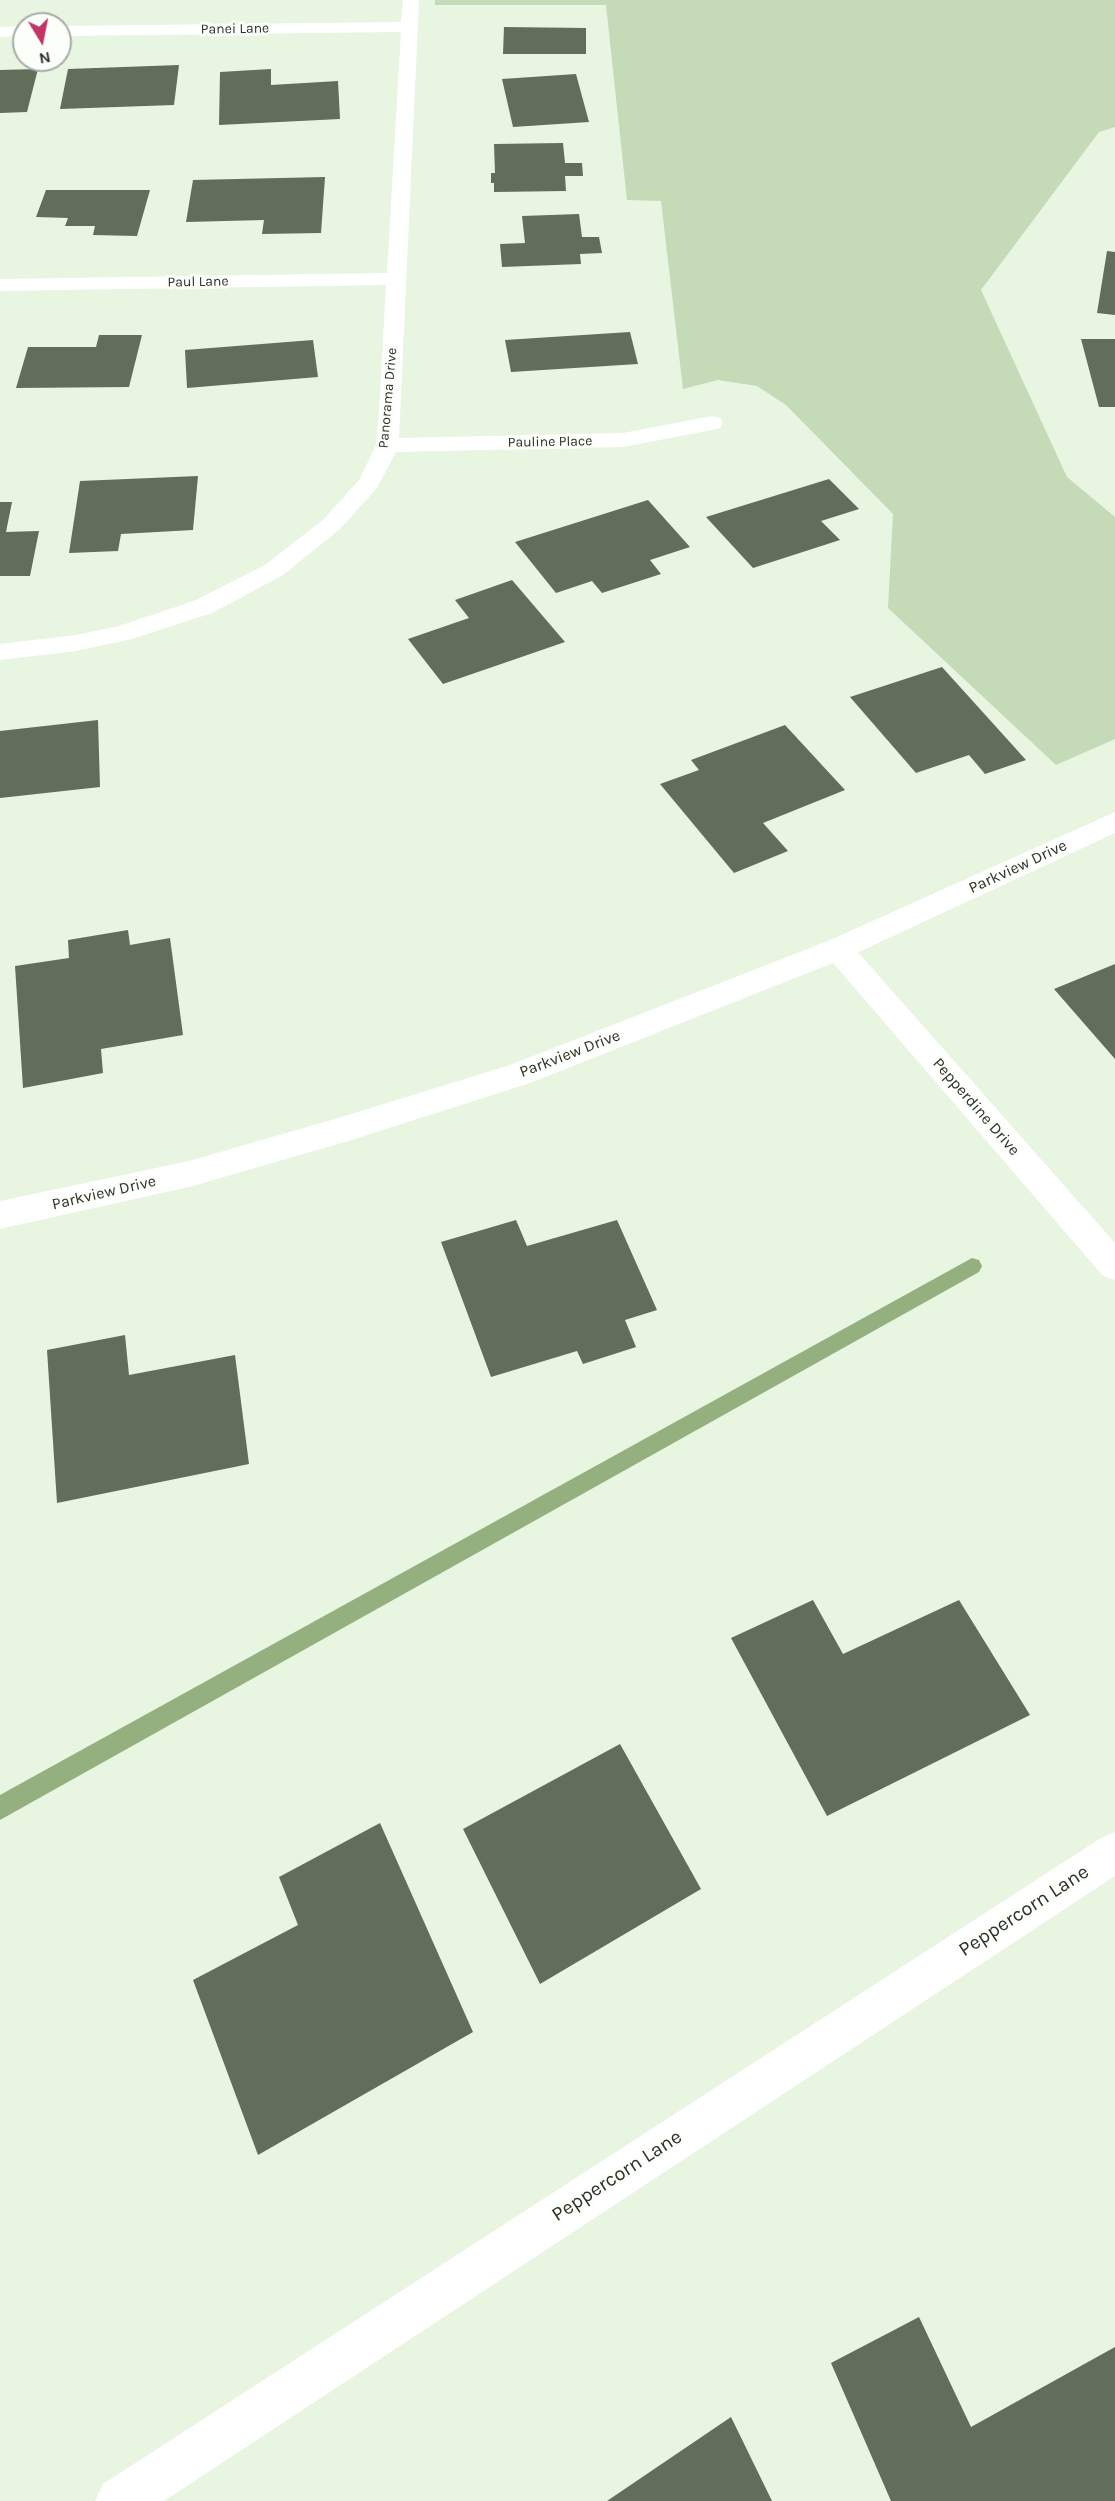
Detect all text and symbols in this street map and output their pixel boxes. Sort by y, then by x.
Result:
north arrow [12,12,72,72]
street label: Panei Lane [201,20,269,38]
text: N [38,48,52,69]
street label: Paul Lane [167,273,229,291]
street label: Panorama Drive [375,347,401,449]
street label: Pauline Place [507,433,593,451]
street label: Parkview Drive [966,836,1070,898]
street label: Parkview Drive [517,1026,623,1082]
street label: Pepperdine Drive [928,1054,1024,1160]
street label: Parkview Drive [50,1172,158,1214]
street label: Peppercorn Lane [954,1860,1094,1962]
street label: Peppercorn Lane [547,2125,687,2227]

